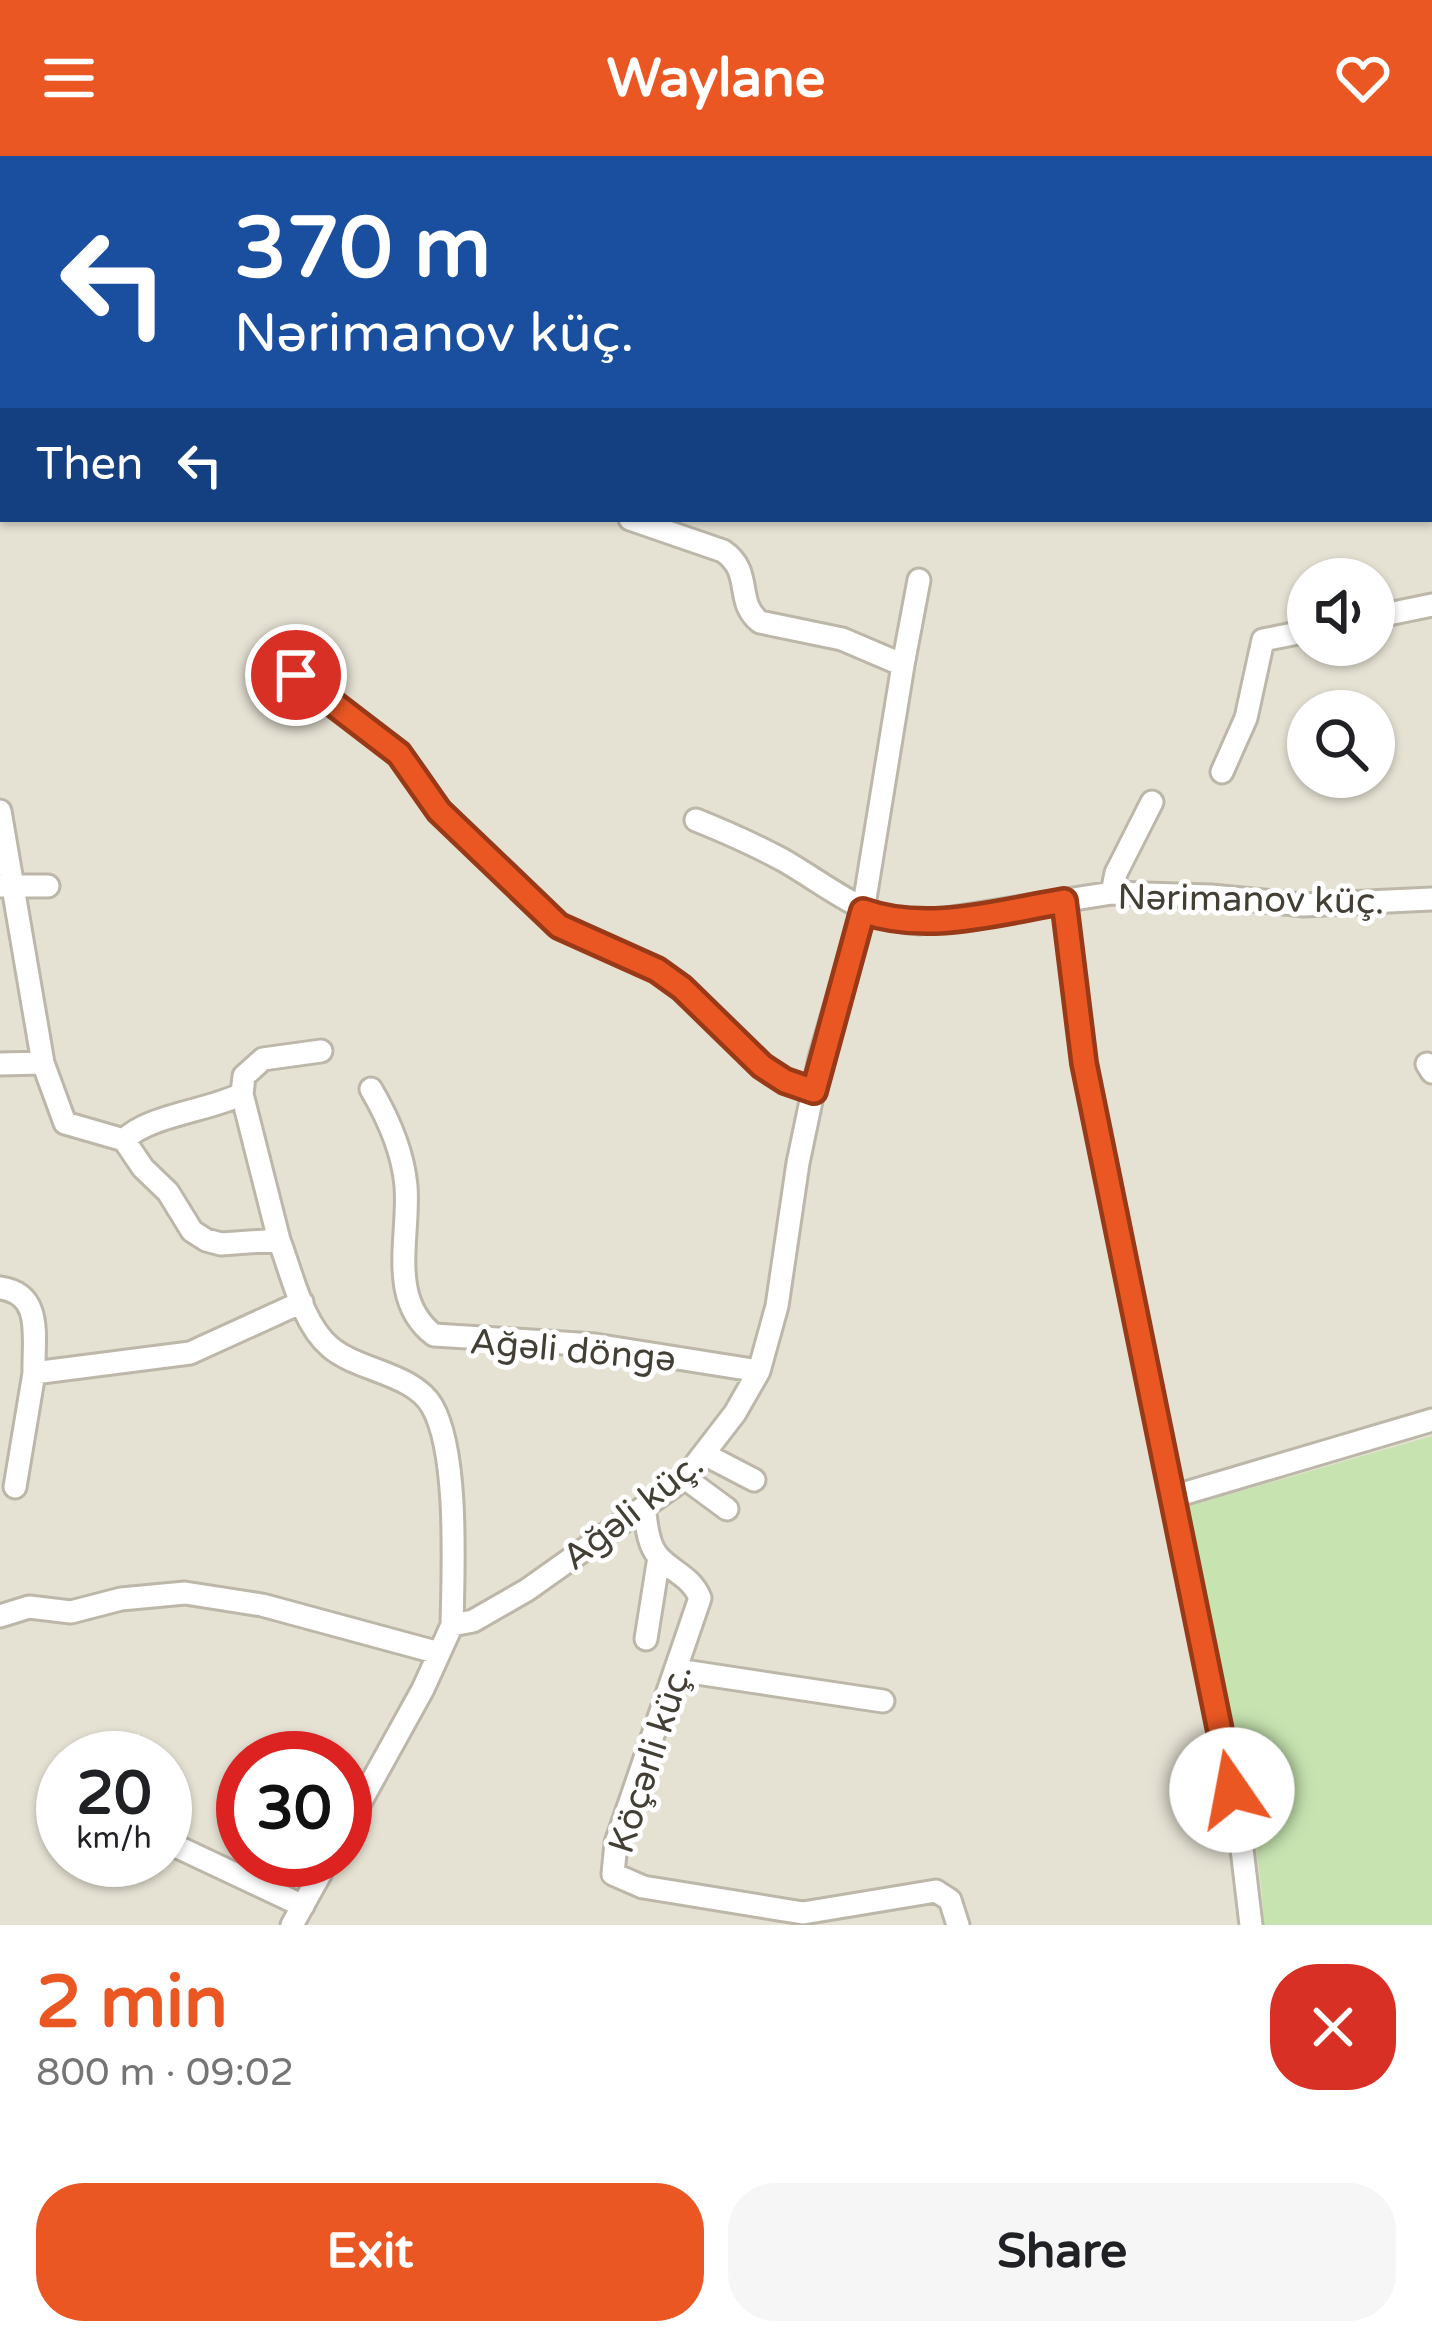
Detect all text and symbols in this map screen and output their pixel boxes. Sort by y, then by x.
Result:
icon: menu [36,45,102,111]
icon: heart [1330,45,1396,111]
text: Waylane [607,46,825,111]
text: 370 m [234,199,491,300]
icon: left [36,204,192,360]
text: Nərimanov küç. [234,301,634,366]
icon: left [167,432,233,498]
text: Then [36,438,143,492]
map controls [1287,558,1395,798]
button: sound [1287,558,1395,666]
pin [245,624,347,726]
icon: arrive [263,642,329,708]
button: search [1287,690,1395,798]
street label: Nərimanov küç. [1117,876,1385,923]
street label: Ağəli döngə [468,1320,678,1381]
street label: Ağəli küç. [554,1443,712,1580]
street label: Köçərli küç. [600,1658,701,1859]
position arrow [1169,1727,1295,1853]
speed limit sign: 30 [216,1731,372,1887]
text: 20 [76,1758,152,1830]
text: km/h [76,1820,152,1857]
text: 2 min [36,1960,228,2047]
button: close [1270,1964,1396,2090]
text: 800 m · 09:02 [36,2049,294,2096]
button: Exit [36,2183,704,2321]
button: Share [728,2183,1396,2321]

